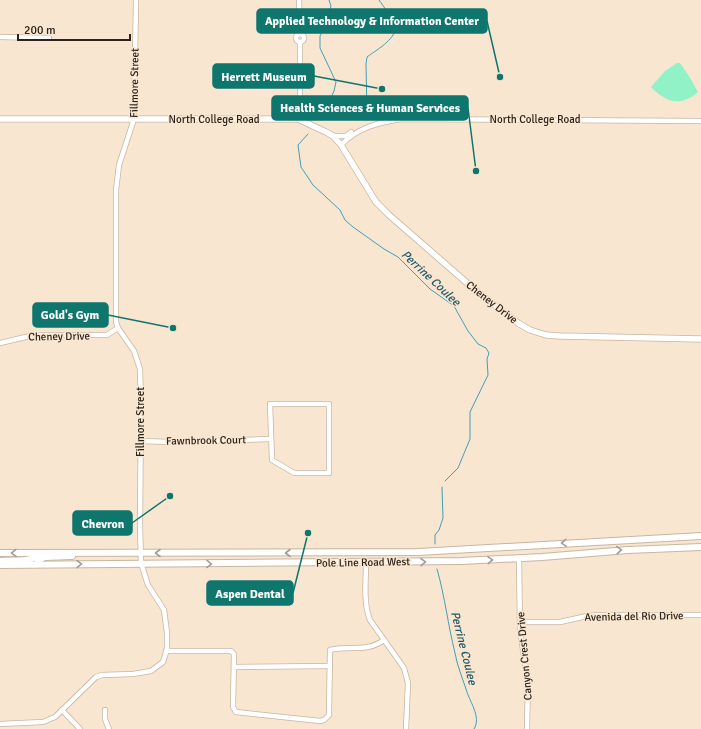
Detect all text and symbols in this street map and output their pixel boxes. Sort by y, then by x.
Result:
callout: Applied Technology & Information Center [257,9,487,33]
text: Applied Technology & Information Center [265,14,479,29]
scale bar [18,16,130,42]
text: 200 m [24,23,56,38]
street label: Fillmore Street [127,48,142,118]
callout: Herrett Museum [213,64,314,88]
text: Herrett Museum [221,70,307,85]
callout: Health Sciences & Human Services [272,96,468,120]
text: Health Sciences & Human Services [280,101,461,116]
street label: North College Road [168,113,260,126]
street label: North College Road [489,113,581,126]
water label: Perrine Coulee [398,247,464,310]
street label: Cheney Drive [463,278,520,327]
callout: Gold's Gym [33,303,108,327]
text: Gold's Gym [41,308,100,323]
street label: Cheney Drive [28,329,90,344]
street label: Fillmore Street [134,387,147,457]
street label: Fawnbrook Court [166,433,246,448]
callout: Chevron [73,511,132,535]
text: Chevron [82,517,125,532]
one-way arrow [561,539,567,548]
one-way arrow [616,546,622,555]
one-way arrow [11,549,17,557]
one-way arrow [155,549,161,557]
one-way arrow [285,549,291,557]
street label: Pole Line Road West [316,555,410,570]
one-way arrow [487,556,493,564]
one-way arrow [420,558,426,566]
one-way arrow [76,560,82,568]
one-way arrow [206,560,212,568]
callout: Aspen Dental [207,581,293,605]
text: Aspen Dental [215,587,285,602]
street label: Avenida del Rio Drive [584,609,684,624]
water label: Perrine Coulee [447,610,480,687]
street label: Canyon Crest Drive [514,611,535,701]

